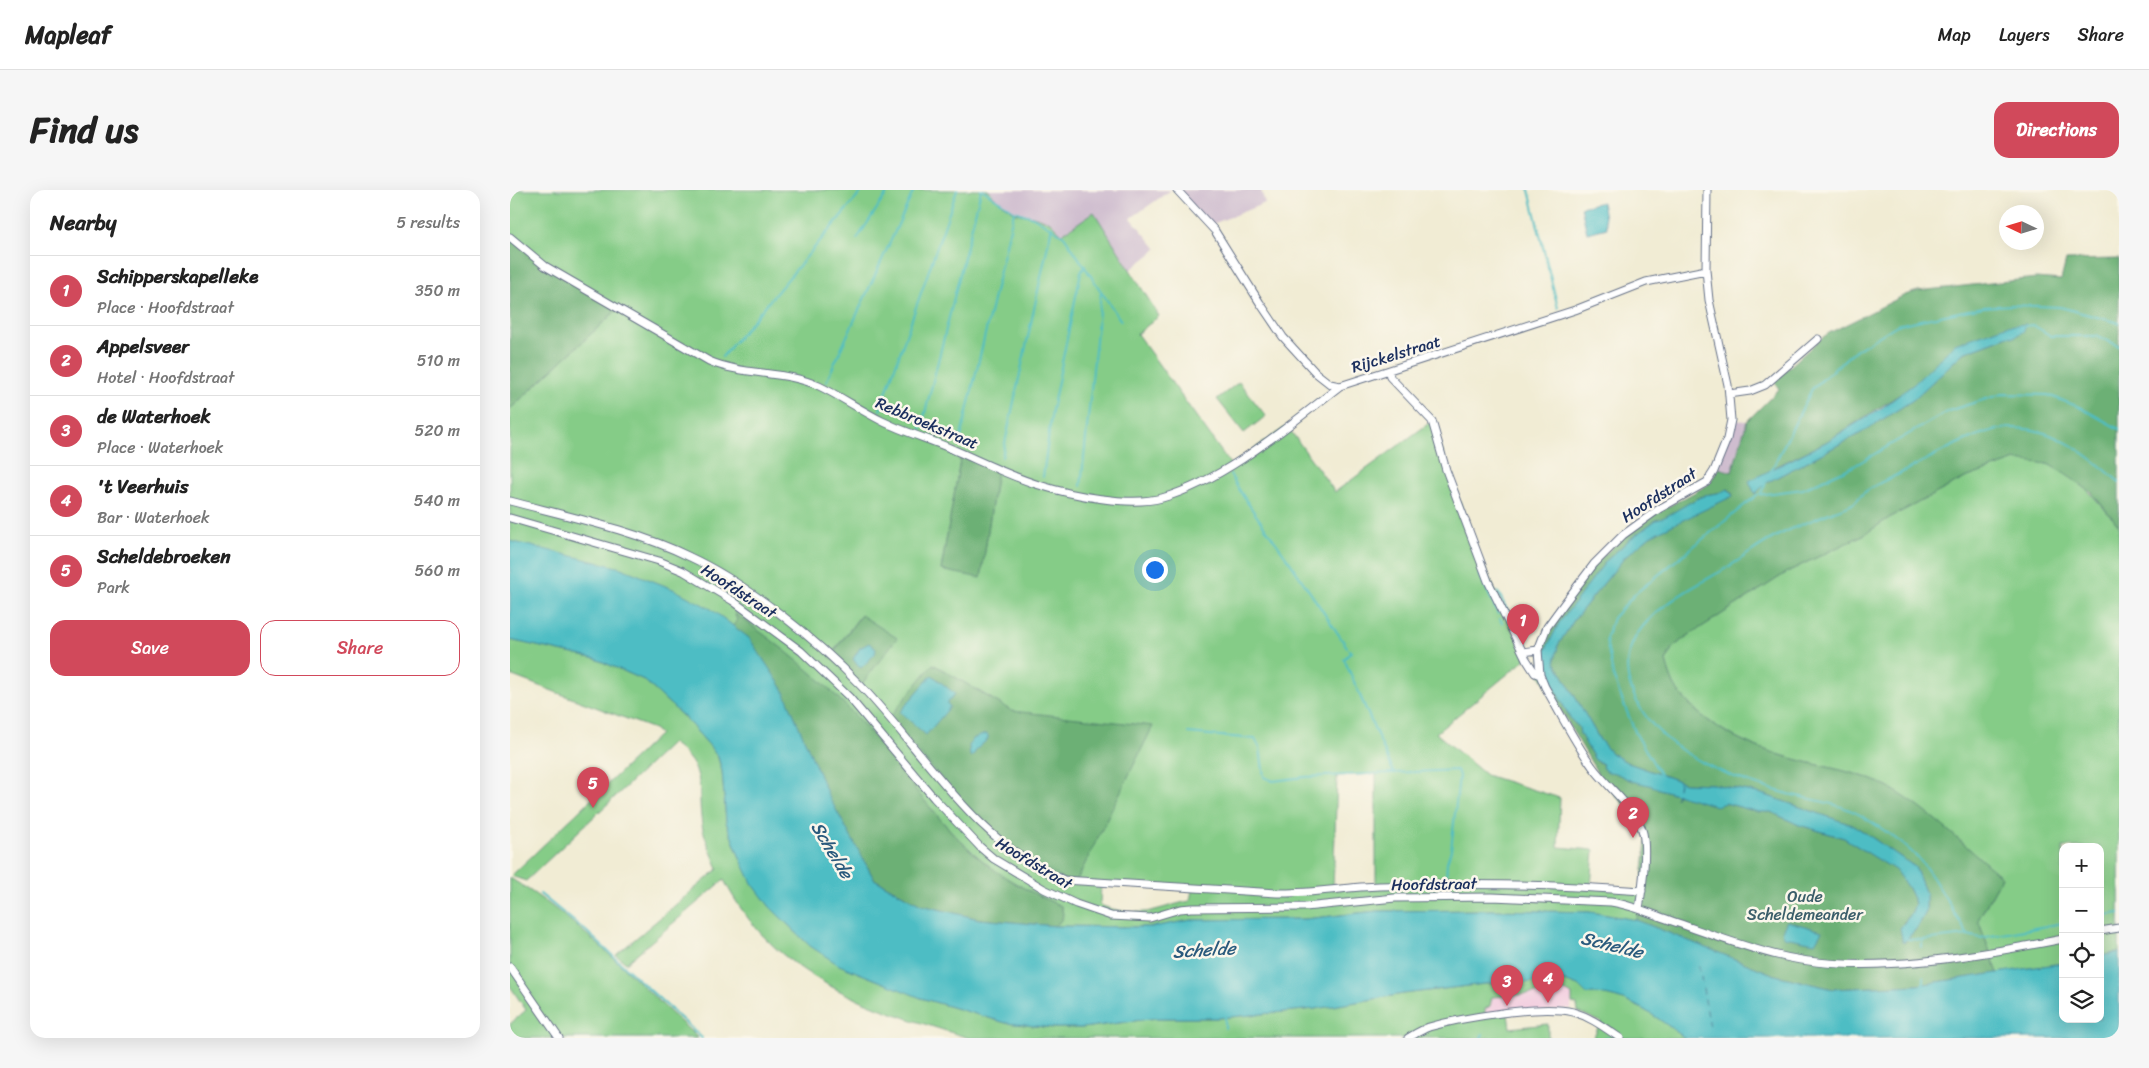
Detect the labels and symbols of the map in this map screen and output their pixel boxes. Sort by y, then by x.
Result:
north arrow [1999,205,2044,250]
street label: Rijckelstraat [1348,327,1444,381]
street label: Rebbroekstraat [871,388,983,458]
street label: Hoofdstraat [1615,459,1703,531]
street label: Hoofdstraat [695,555,783,627]
your location [1142,557,1168,583]
pin: 1 [1507,604,1539,645]
pin: 5 [577,767,609,808]
pin: 2 [1617,797,1649,838]
water label: Schelde [802,815,863,887]
street label: Hoofdstraat [990,828,1079,898]
street label: Hoofdstraat [1391,869,1478,899]
park label: Oude Scheldemeander [1747,882,1864,929]
water label: Schelde [1578,922,1648,969]
water label: Schelde [1172,932,1238,968]
pin: 4 [1532,962,1564,1003]
pin: 3 [1491,965,1523,1006]

